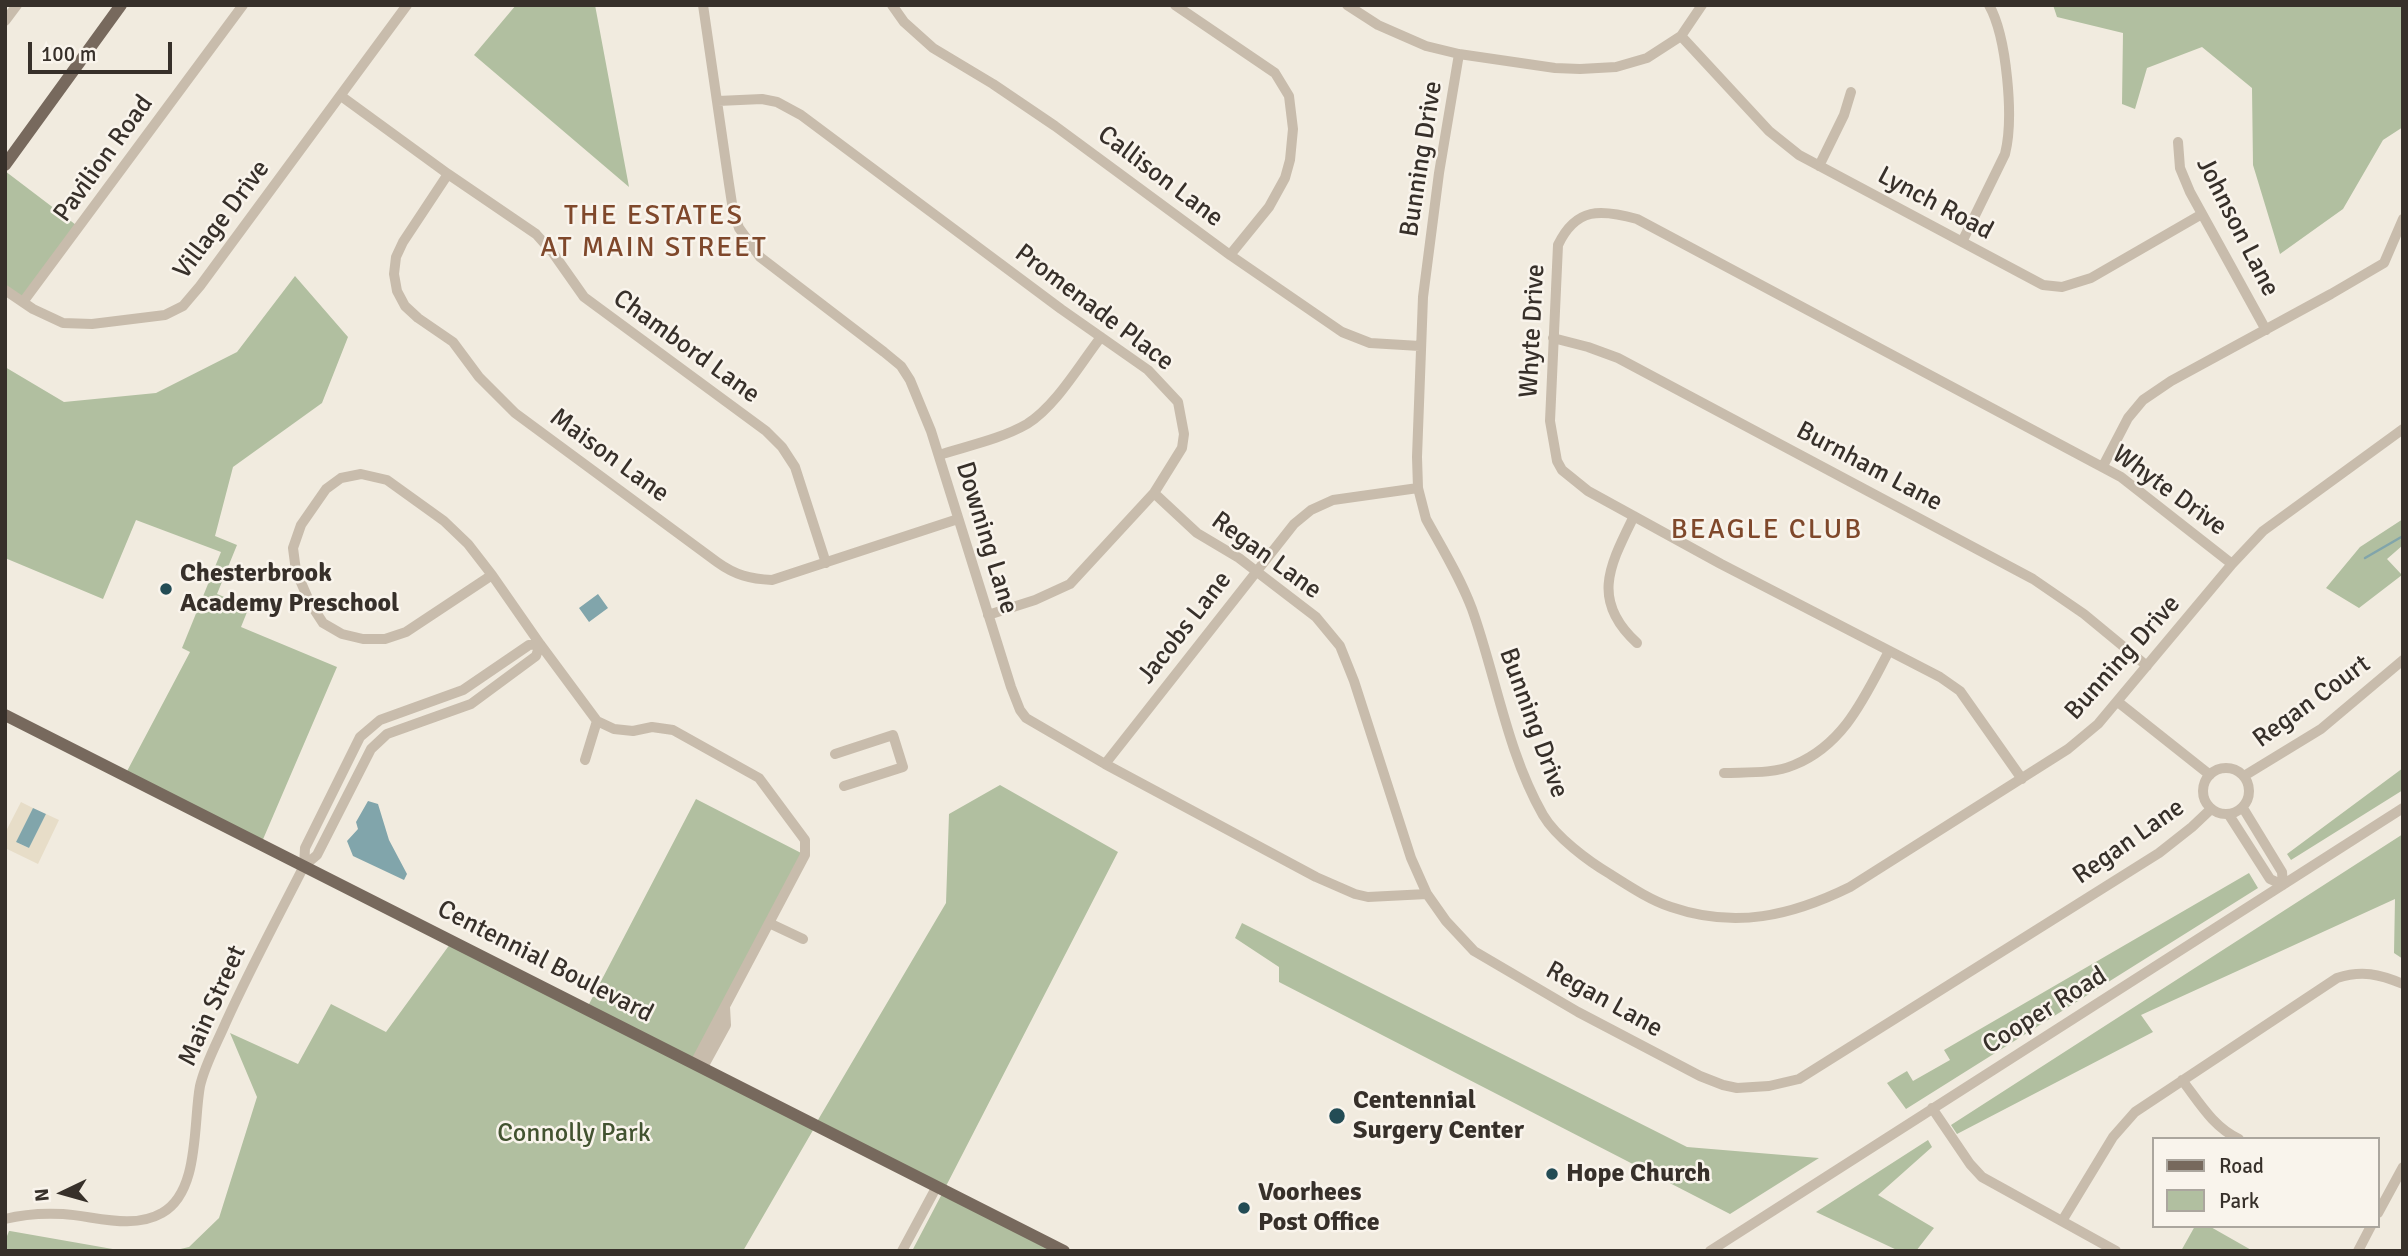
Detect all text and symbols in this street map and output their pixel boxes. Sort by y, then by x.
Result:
scale bar [32,28,175,72]
text: 100 m [41,41,96,67]
street label: Bunning Drive [1394,79,1450,239]
street label: Pavilion Road [48,90,160,228]
street label: Callison Lane [1091,120,1229,234]
street label: Johnson Lane [2189,152,2285,302]
street label: Village Drive [167,154,277,286]
street label: Lynch Road [1872,161,1998,247]
district label: THE ESTATES AT MAIN STREET [542,200,766,266]
street label: Promenade Place [1008,238,1180,378]
street label: Whyte Drive [1514,263,1552,399]
street label: Chambord Lane [607,283,765,411]
street label: Maison Lane [543,402,675,510]
street label: Burnham Lane [1791,415,1947,519]
street label: Whyte Drive [2106,439,2232,543]
street label: Downing Lane [948,458,1024,618]
street label: Regan Lane [1205,506,1327,606]
district label: BEAGLE CLUB [1672,514,1862,548]
place label: Chesterbrook Academy Preschool [180,558,399,620]
street label: Jacobs Lane [1131,566,1239,690]
marker: Chesterbrook Academy Preschool [158,581,174,597]
street label: Bunning Drive [2059,589,2187,727]
street label: Bunning Drive [1491,644,1575,802]
street label: Regan Court [2247,649,2377,755]
street label: Regan Lane [2067,792,2191,892]
street label: Centennial Boulevard [432,894,658,1030]
street label: Main Street [173,941,253,1071]
street label: Regan Lane [1540,955,1668,1045]
street label: Cooper Road [1977,961,2113,1061]
place label: Centennial Surgery Center [1353,1085,1524,1146]
marker: Centennial Surgery Center [1327,1106,1347,1126]
park label: Connolly Park [497,1118,651,1150]
legend [2152,1137,2380,1228]
text: Road [2219,1153,2264,1179]
north arrow [28,1158,98,1228]
place label: Hope Church [1566,1158,1711,1190]
marker: Hope Church [1544,1166,1560,1182]
place label: Voorhees Post Office [1258,1177,1380,1238]
text: N [30,1187,55,1202]
text: Park [2219,1188,2259,1214]
marker: Voorhees Post Office [1236,1200,1252,1216]

